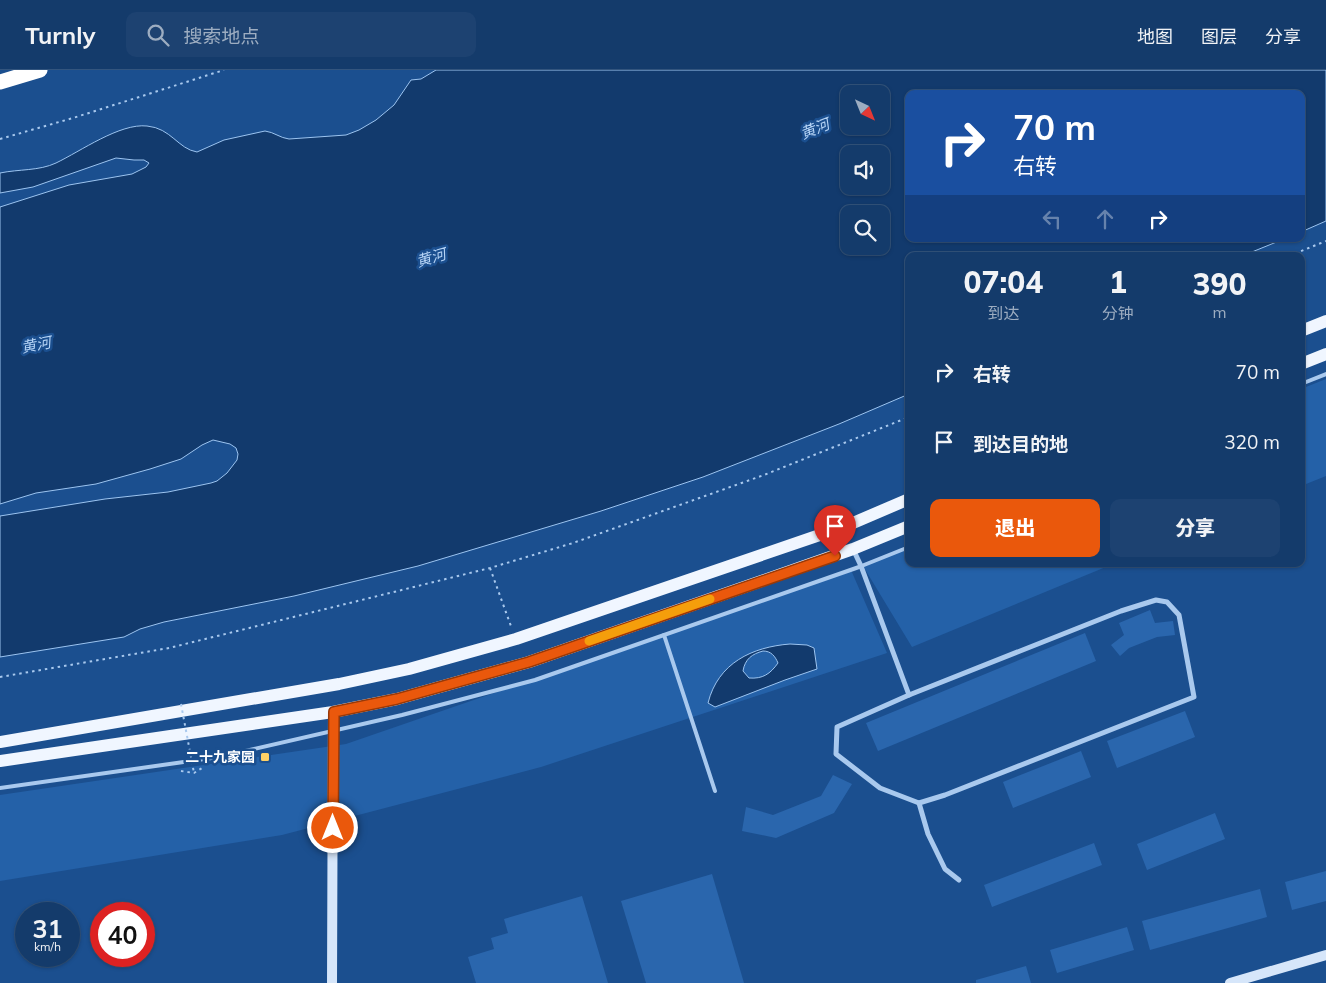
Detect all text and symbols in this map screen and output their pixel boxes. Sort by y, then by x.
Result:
search box [126,12,476,57]
text: Turnly [25,20,96,50]
icon: search [144,21,172,49]
text: 搜索地点 [184,24,260,48]
text: 地图 [1137,25,1173,48]
text: 图层 [1201,25,1237,48]
text: 分享 [1265,25,1301,48]
north arrow [840,85,890,135]
map controls [840,85,890,255]
text: 70 m [1013,105,1096,149]
icon: right [930,110,995,175]
water label: 黄河 [797,113,835,143]
button: sound [840,145,890,195]
text: 右转 [1013,152,1057,180]
button: search [840,205,890,255]
icon: left [1038,205,1066,233]
icon: ahead [1091,205,1119,233]
icon: right [1144,205,1172,233]
water label: 黄河 [414,243,451,271]
text: 07:04 [964,263,1043,301]
text: 1 [1109,263,1127,301]
text: 390 [1192,265,1246,303]
text: m [1212,302,1226,322]
text: 到达 [987,303,1019,323]
text: 分钟 [1102,303,1134,323]
water label: 黄河 [19,332,55,357]
icon: right [930,358,958,386]
text: 70 m [1236,360,1280,384]
text: 右转 [973,362,1011,386]
icon: arrive [930,428,958,456]
text: 320 m [1224,430,1280,454]
text: 到达目的地 [973,432,1068,456]
button: 退出 [930,499,1100,557]
button: 分享 [1110,499,1280,557]
pin [814,505,856,556]
icon: arrive [821,512,849,540]
place label: 二十九家园 [185,748,255,766]
marker: 二十九家园 [259,751,271,763]
position arrow [306,801,358,853]
speed limit sign: 40 [90,902,155,967]
text: 31 [32,913,63,944]
text: km/h [34,939,61,954]

